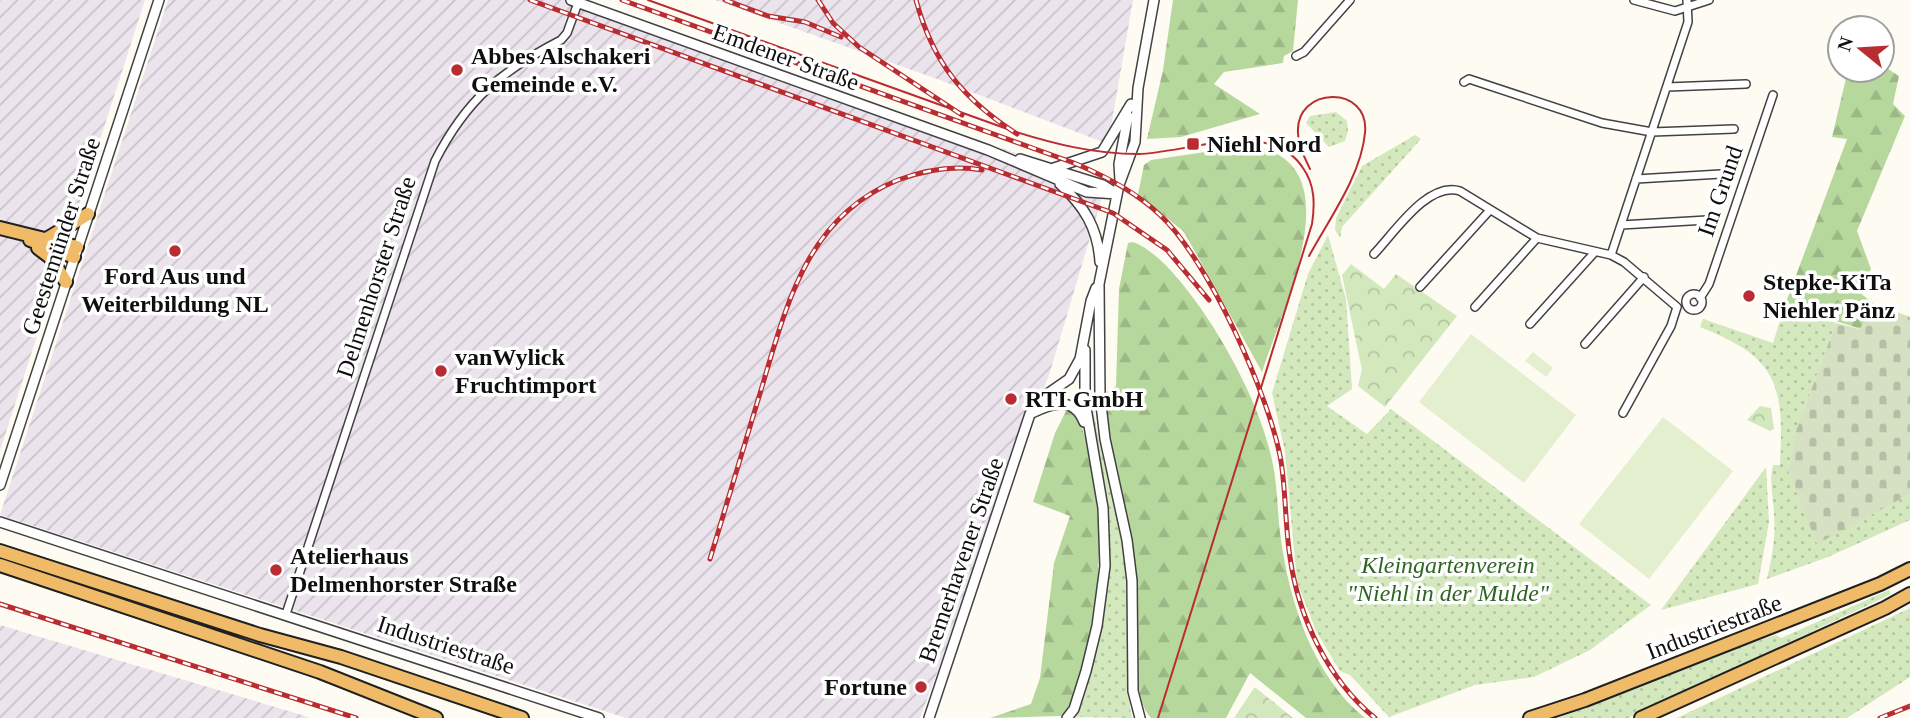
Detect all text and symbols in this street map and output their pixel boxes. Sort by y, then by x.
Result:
north arrow [1826,14,1896,84]
street label: Emdener Straße [709,18,863,96]
text: N [1833,34,1857,54]
place label: Abbes Alschakeri Gemeinde e.V. [471,43,651,97]
marker: Abbes Alschakeri Gemeinde e.V. [449,62,465,78]
place label: Niehl Nord [1207,131,1322,157]
street label: Geestemünder Straße [17,134,105,338]
marker: Niehl Nord [1185,136,1201,152]
street label: Im Grund [1692,142,1748,240]
street label: Delmenhorster Straße [331,173,421,381]
marker: Ford Aus und Weiterbildung NL [167,243,183,259]
place label: Ford Aus und Weiterbildung NL [81,263,269,317]
place label: Stepke-KiTa Niehler Pänz [1763,269,1896,323]
marker: Stepke-KiTa Niehler Pänz [1741,288,1757,304]
place label: vanWylick Fruchtimport [455,344,596,398]
marker: vanWylick Fruchtimport [433,363,449,379]
place label: RTI GmbH [1025,386,1144,412]
marker: RTI GmbH [1003,391,1019,407]
street label: Bremerhavener Straße [914,454,1008,666]
place label: Atelierhaus Delmenhorster Straße [290,543,517,597]
park label: Kleingartenverein "Niehl in der Mulde" [1347,552,1550,606]
marker: Atelierhaus Delmenhorster Straße [268,562,284,578]
street label: Industriestraße [1643,589,1785,665]
street label: Industriestraße [374,611,518,679]
place label: Fortune [824,674,907,700]
marker: Fortune [913,679,929,695]

